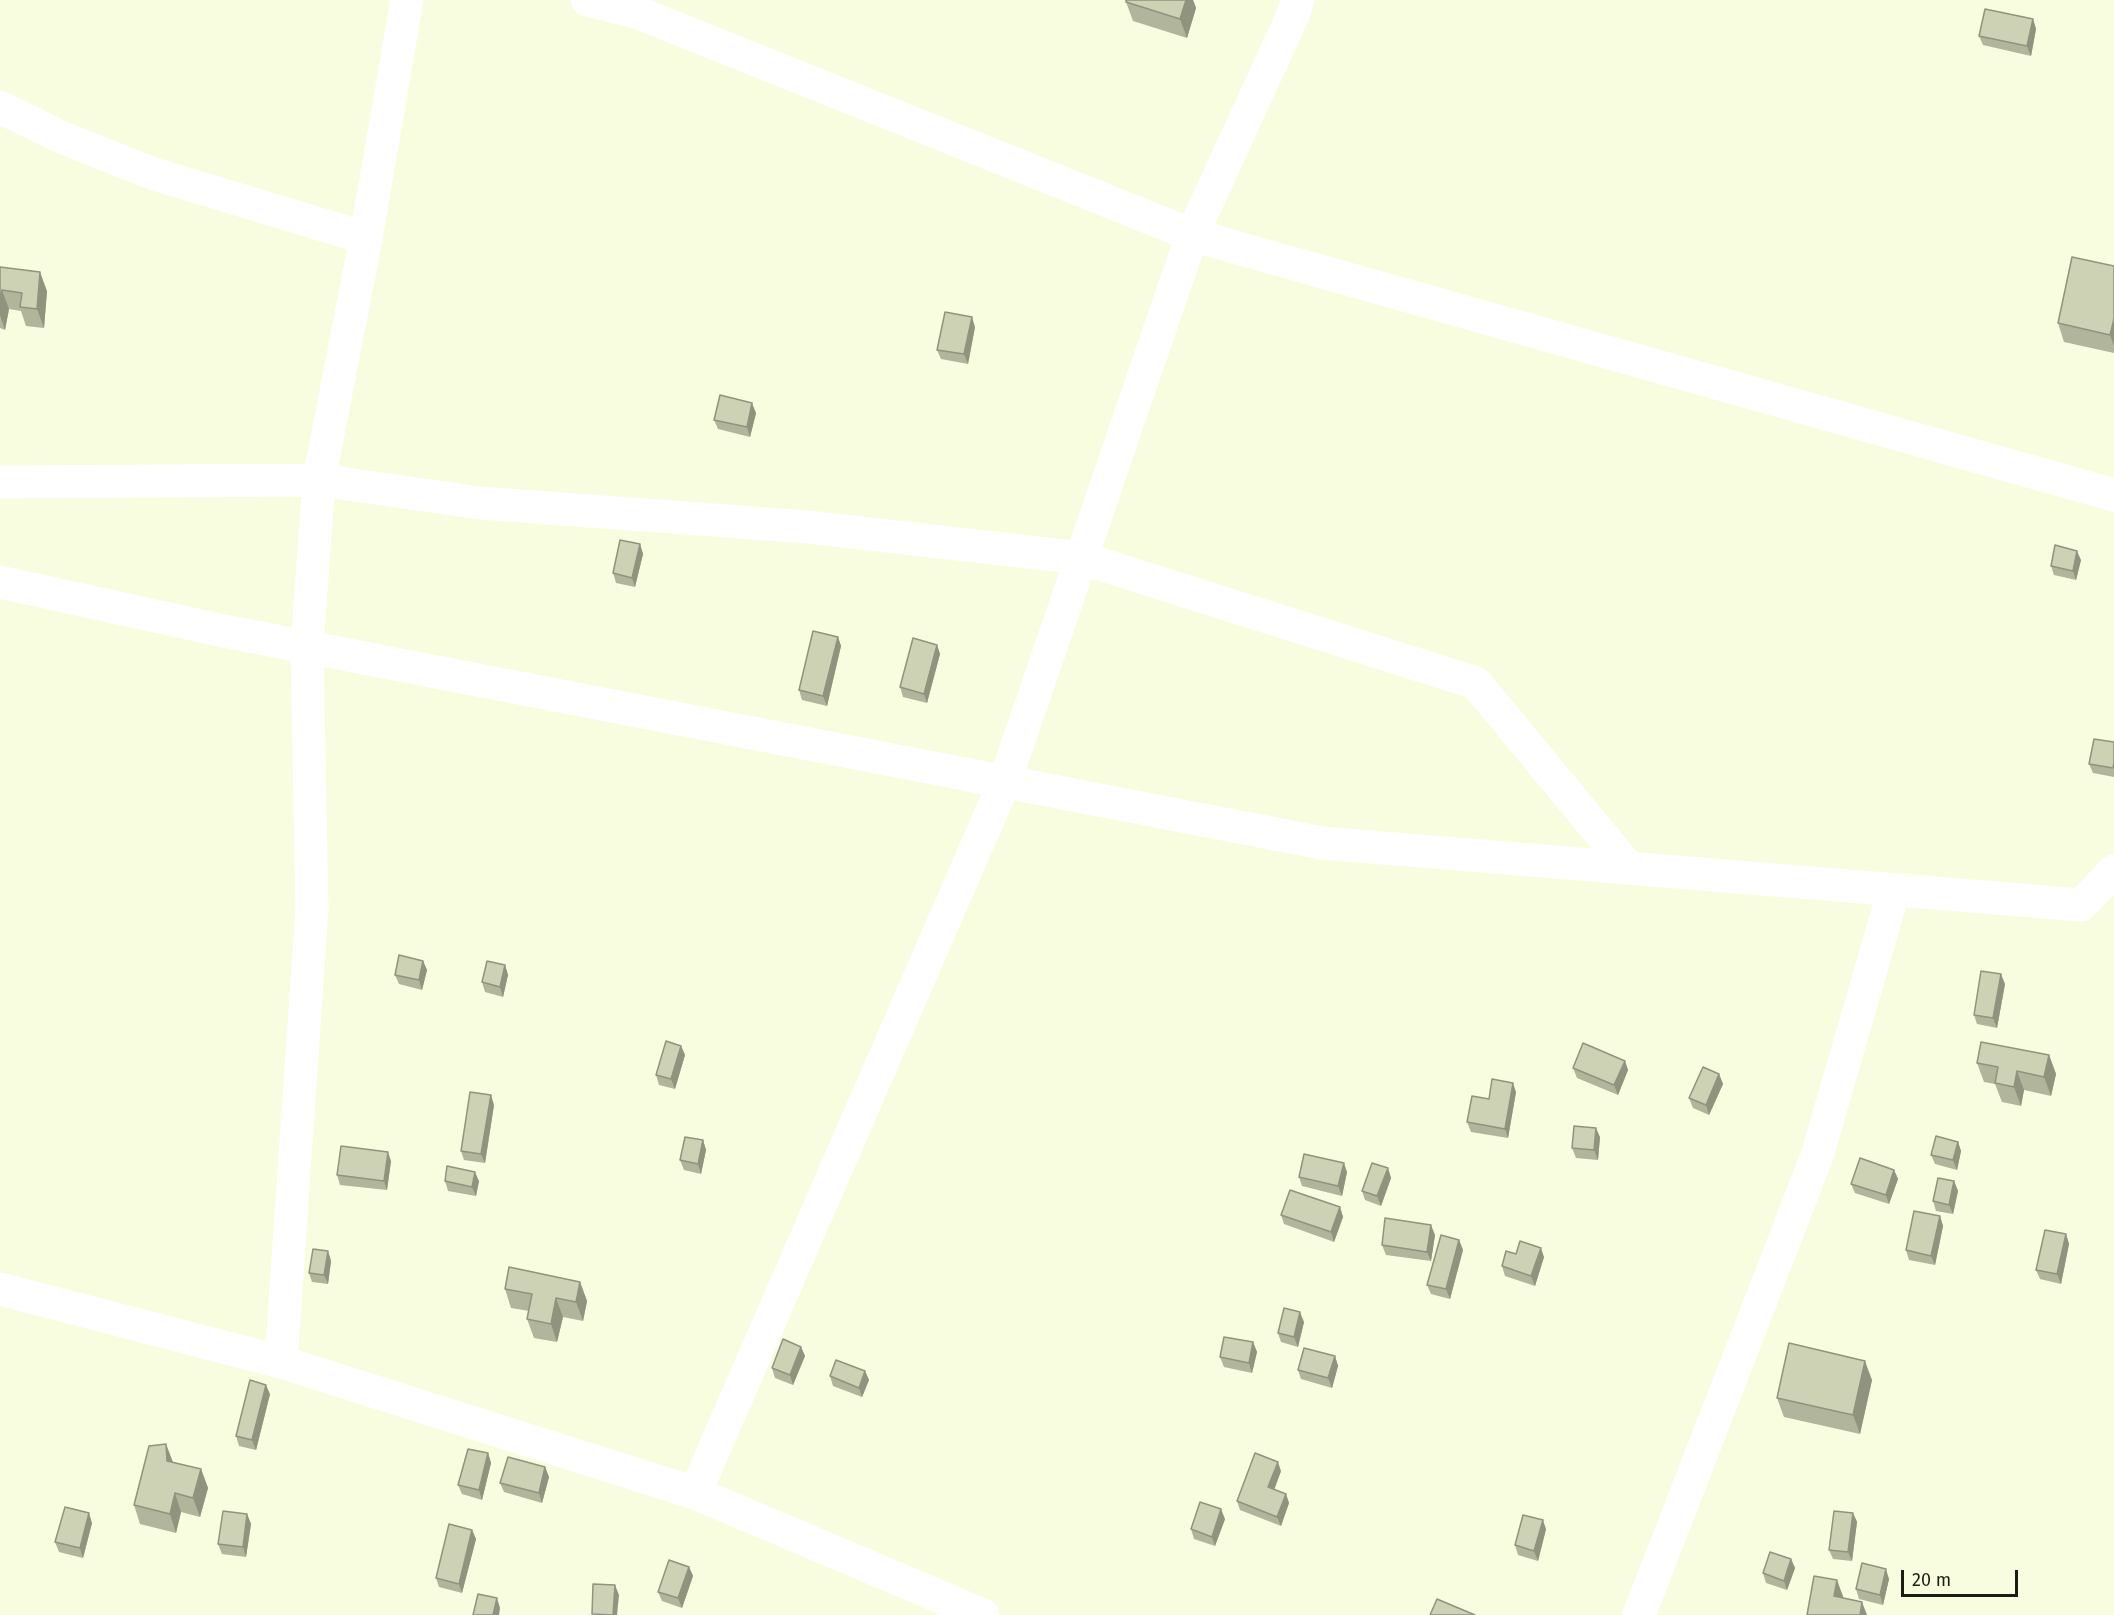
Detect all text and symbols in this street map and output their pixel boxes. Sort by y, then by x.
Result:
scale bar [1904,1558,2021,1596]
text: 20 m [1912,1569,1951,1591]

